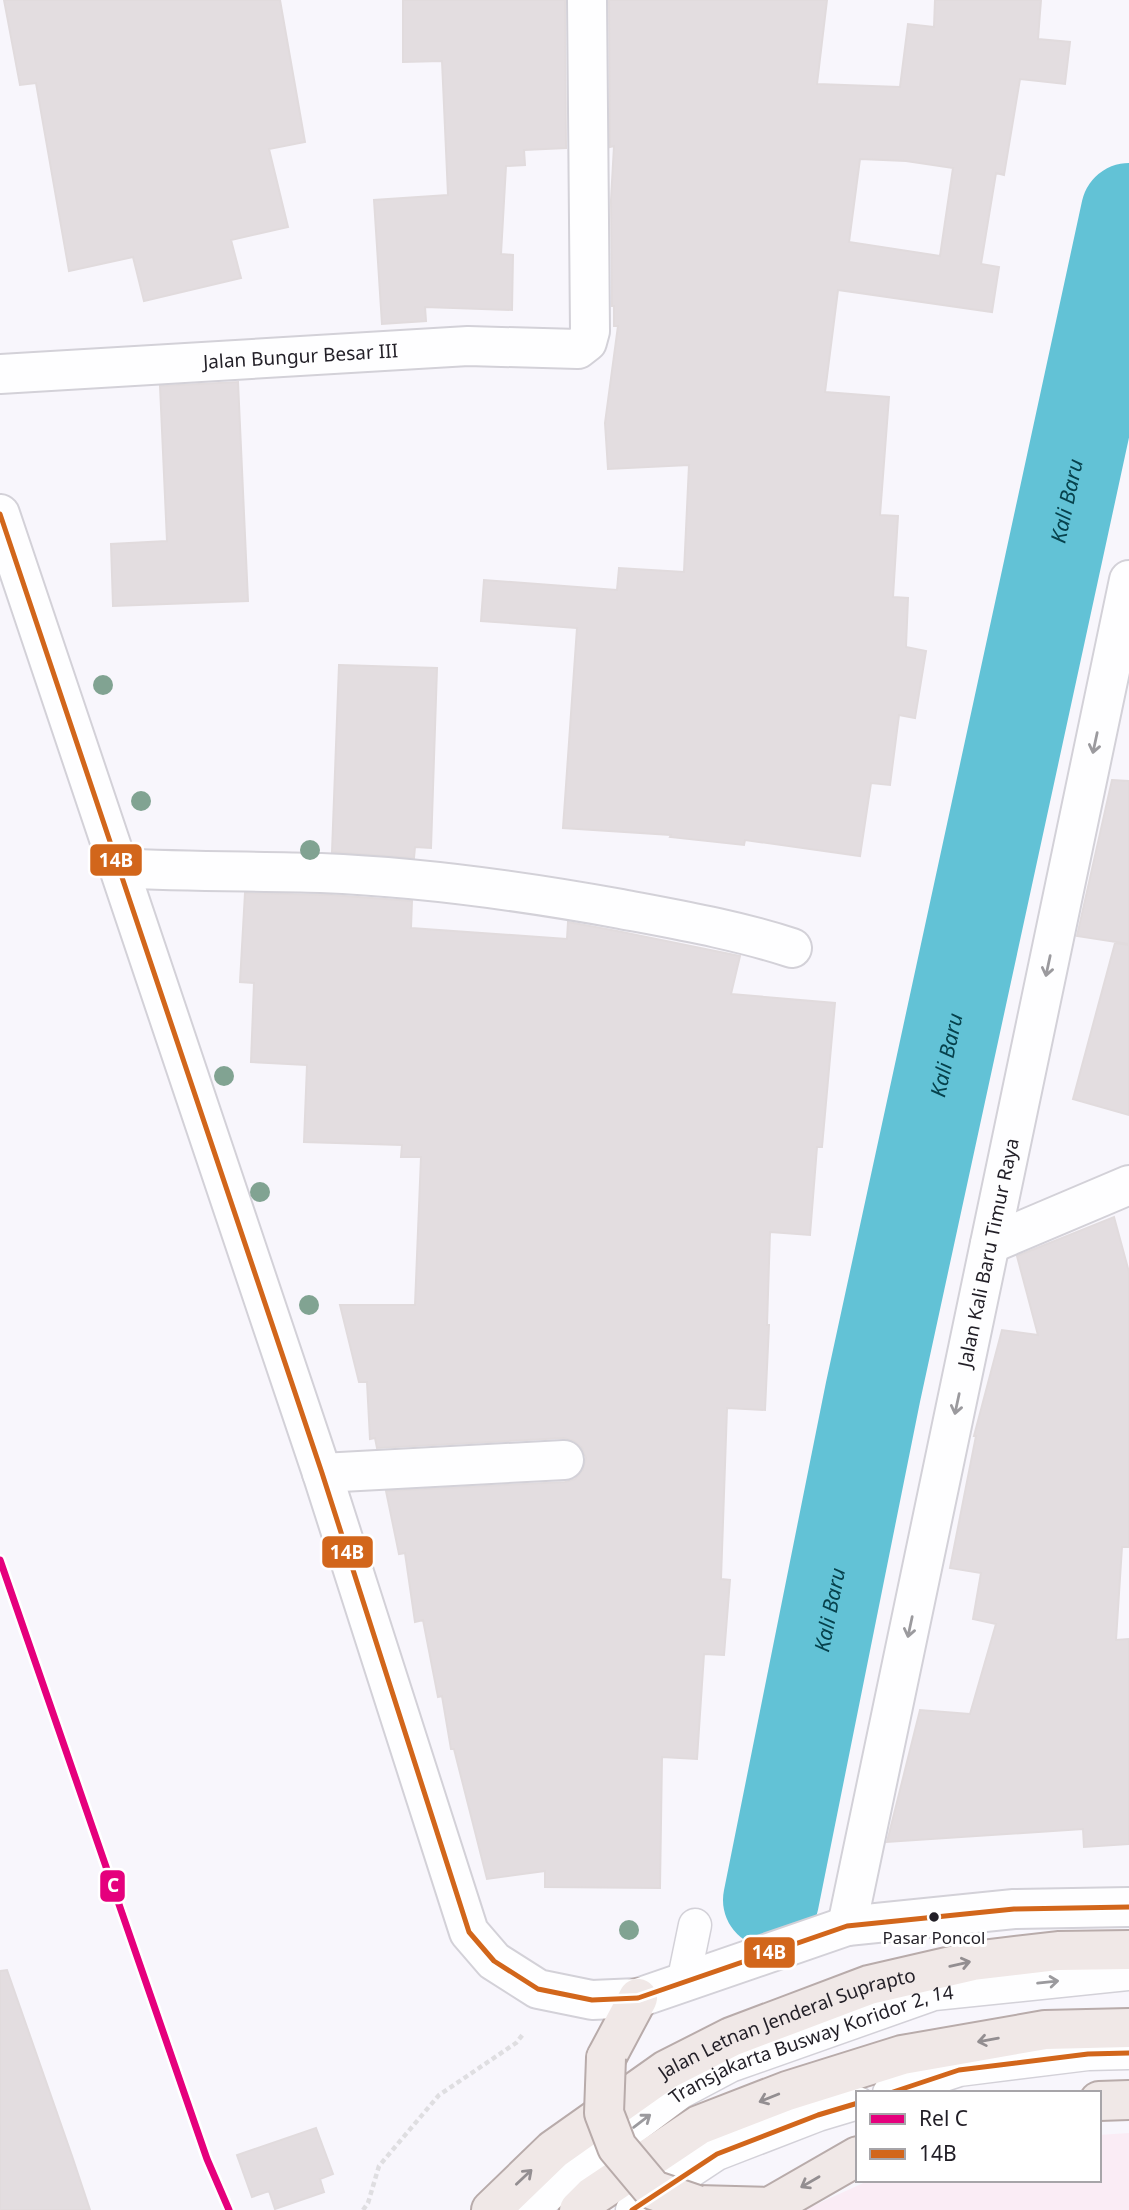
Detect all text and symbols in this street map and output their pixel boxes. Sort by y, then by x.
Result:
street label: Jalan Bungur Besar III [200,337,399,375]
water label: Kali Baru [1043,456,1089,545]
one-way arrow [1087,731,1101,754]
line badge: 14B [89,843,143,877]
text: 14B [99,847,133,873]
one-way arrow [1041,954,1055,977]
water label: Kali Baru [923,1010,969,1100]
street label: Jalan Kali Baru Timur Raya [951,1136,1025,1372]
one-way arrow [949,1392,963,1415]
line badge: 14B [321,1535,374,1569]
text: 14B [330,1539,364,1565]
water label: Kali Baru [807,1565,851,1654]
one-way arrow [902,1615,916,1638]
line badge: C [99,1869,126,1903]
text: C [107,1872,119,1898]
marker: Pasar Poncol [927,1910,941,1924]
place label: Pasar Poncol [883,1926,985,1949]
line badge: 14B [743,1936,796,1969]
text: 14B [752,1939,786,1965]
one-way arrow [948,1957,970,1970]
street label: Jalan Letnan Jenderal Suprapto [651,1962,918,2086]
one-way arrow [1036,1975,1059,1988]
street label: Transjakarta Busway Koridor 2, 14 [663,1979,955,2110]
one-way arrow [977,2034,1000,2047]
legend [856,2091,1101,2182]
one-way arrow [758,2092,780,2105]
text: Rel C [919,2104,968,2132]
one-way arrow [632,2114,651,2128]
text: 14B [919,2139,957,2167]
one-way arrow [515,2169,532,2186]
one-way arrow [801,2175,821,2189]

